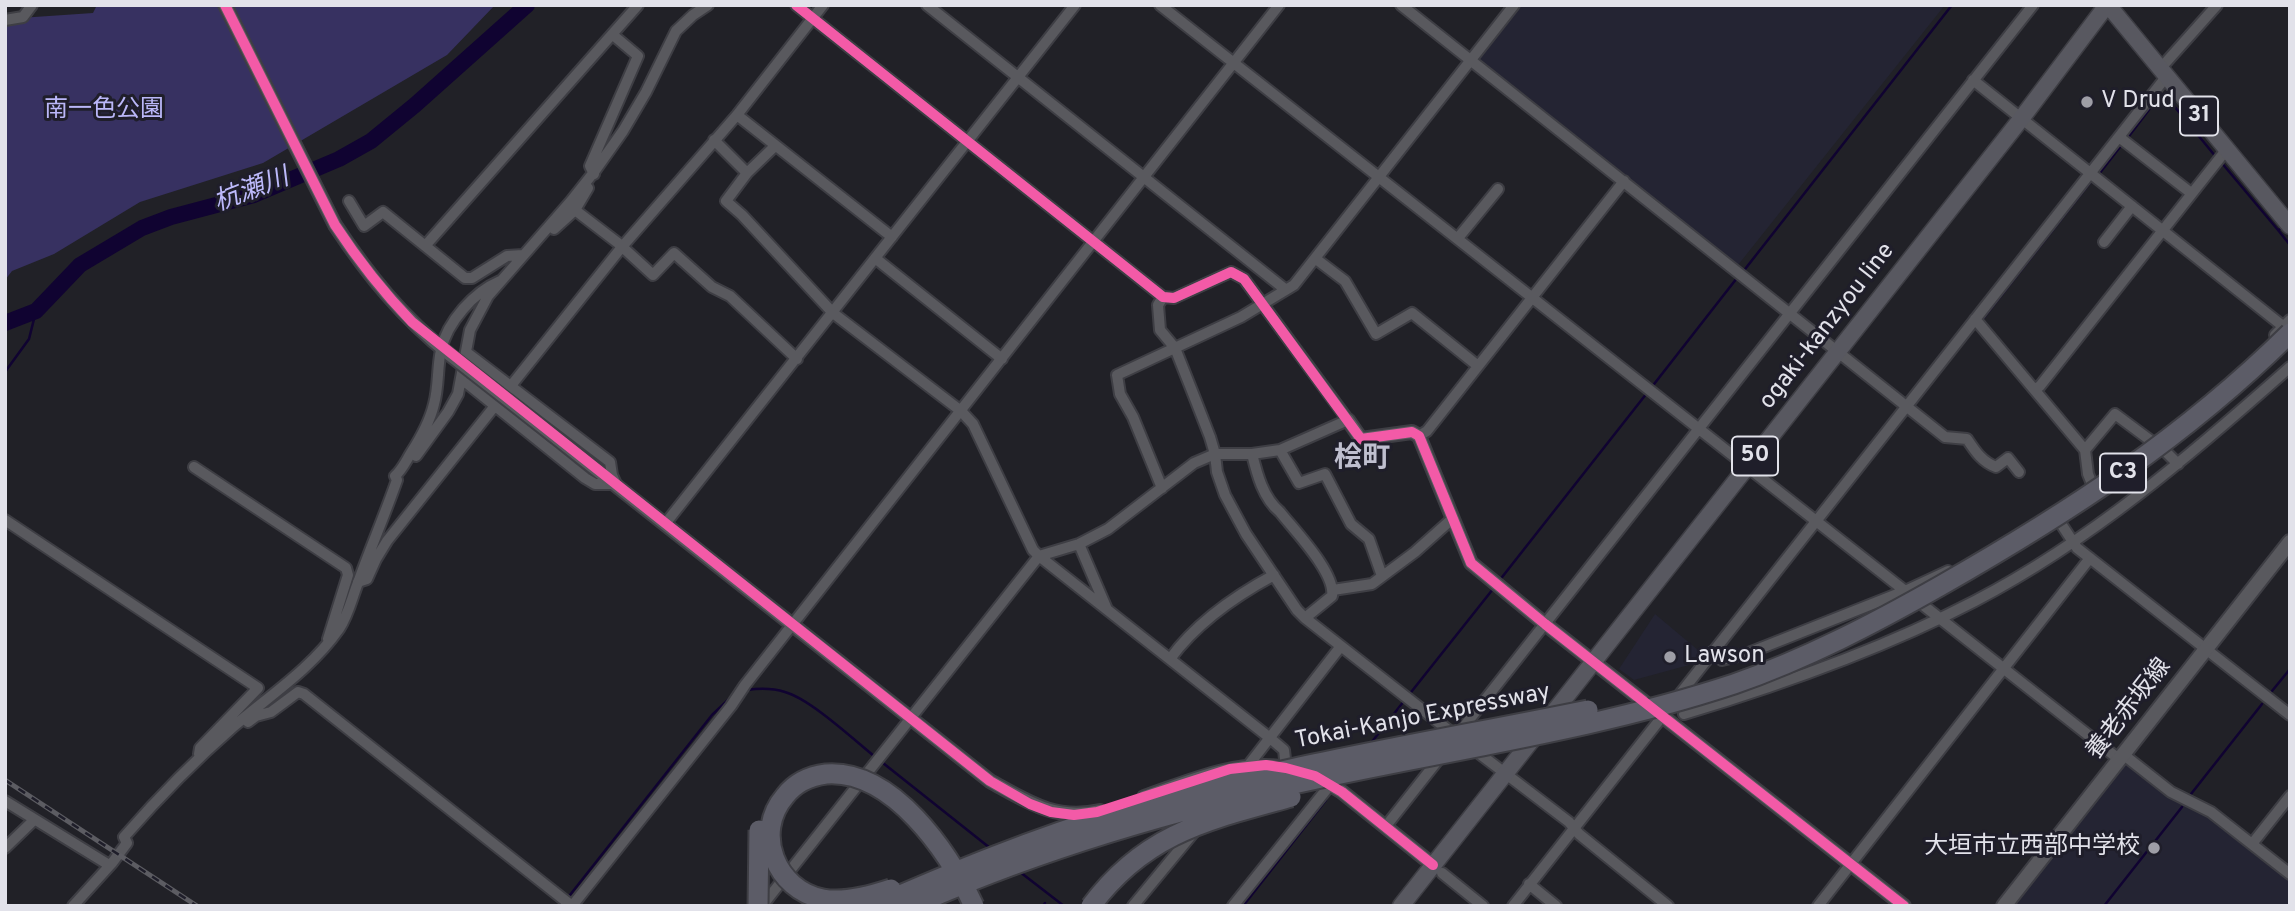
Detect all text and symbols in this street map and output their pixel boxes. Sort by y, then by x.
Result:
place label: V Drud [2101,88,2175,116]
marker: V Drud [2079,94,2095,110]
park label: 南一色公園 [44,97,164,125]
road number: 31 [2180,97,2218,136]
water label: 杭瀬川 [210,163,294,221]
street label: ogaki-kanzyou line [1754,238,1902,416]
road number: 50 [1732,436,1778,476]
district label: 桧町 [1334,443,1390,477]
road number: C3 [2100,453,2146,492]
place label: Lawson [1684,643,1765,671]
marker: Lawson [1662,649,1678,665]
street label: 養老赤坂線 [2082,654,2178,766]
street label: Tokai-Kanjo Expressway [1293,679,1553,757]
place label: 大垣市立西部中学校 [1924,834,2140,862]
marker: 大垣市立西部中学校 [2146,840,2162,856]

